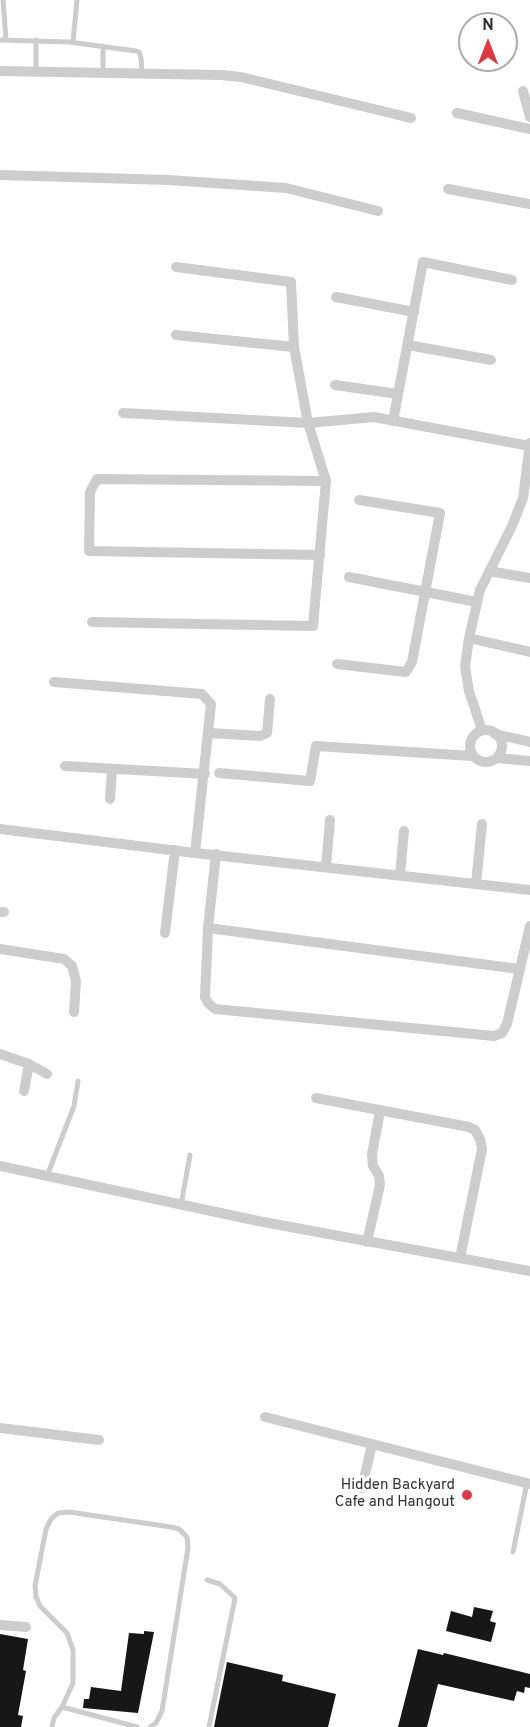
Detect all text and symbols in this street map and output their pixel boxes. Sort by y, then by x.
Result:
north arrow [458,12,518,72]
text: N [482,16,494,36]
place label: Hidden Backyard Cafe and Hangout [335,1477,455,1512]
marker: Hidden Backyard Cafe and Hangout [460,1488,474,1502]

